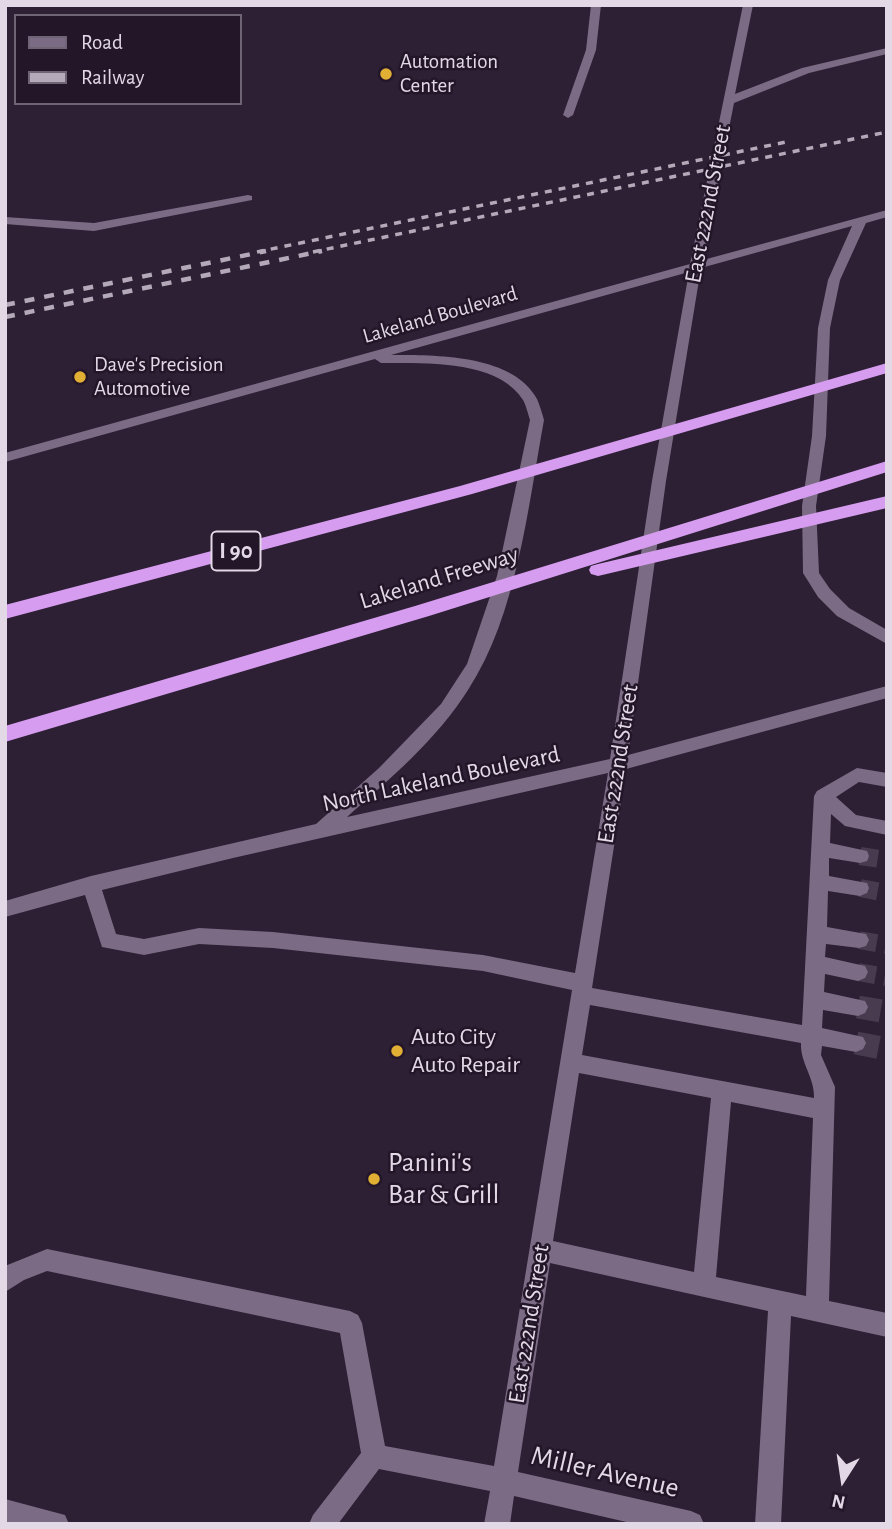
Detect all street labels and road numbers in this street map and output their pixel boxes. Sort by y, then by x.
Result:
street label: East 222nd Street [679,122,737,286]
street label: Lakeland Boulevard [360,281,520,349]
road number: I 90 [212,531,260,570]
street label: Lakeland Freeway [356,540,522,616]
street label: East 222nd Street [591,682,645,846]
street label: North Lakeland Boulevard [320,740,562,818]
street label: East 222nd Street [502,1242,556,1406]
street label: Miller Avenue [528,1439,682,1505]

